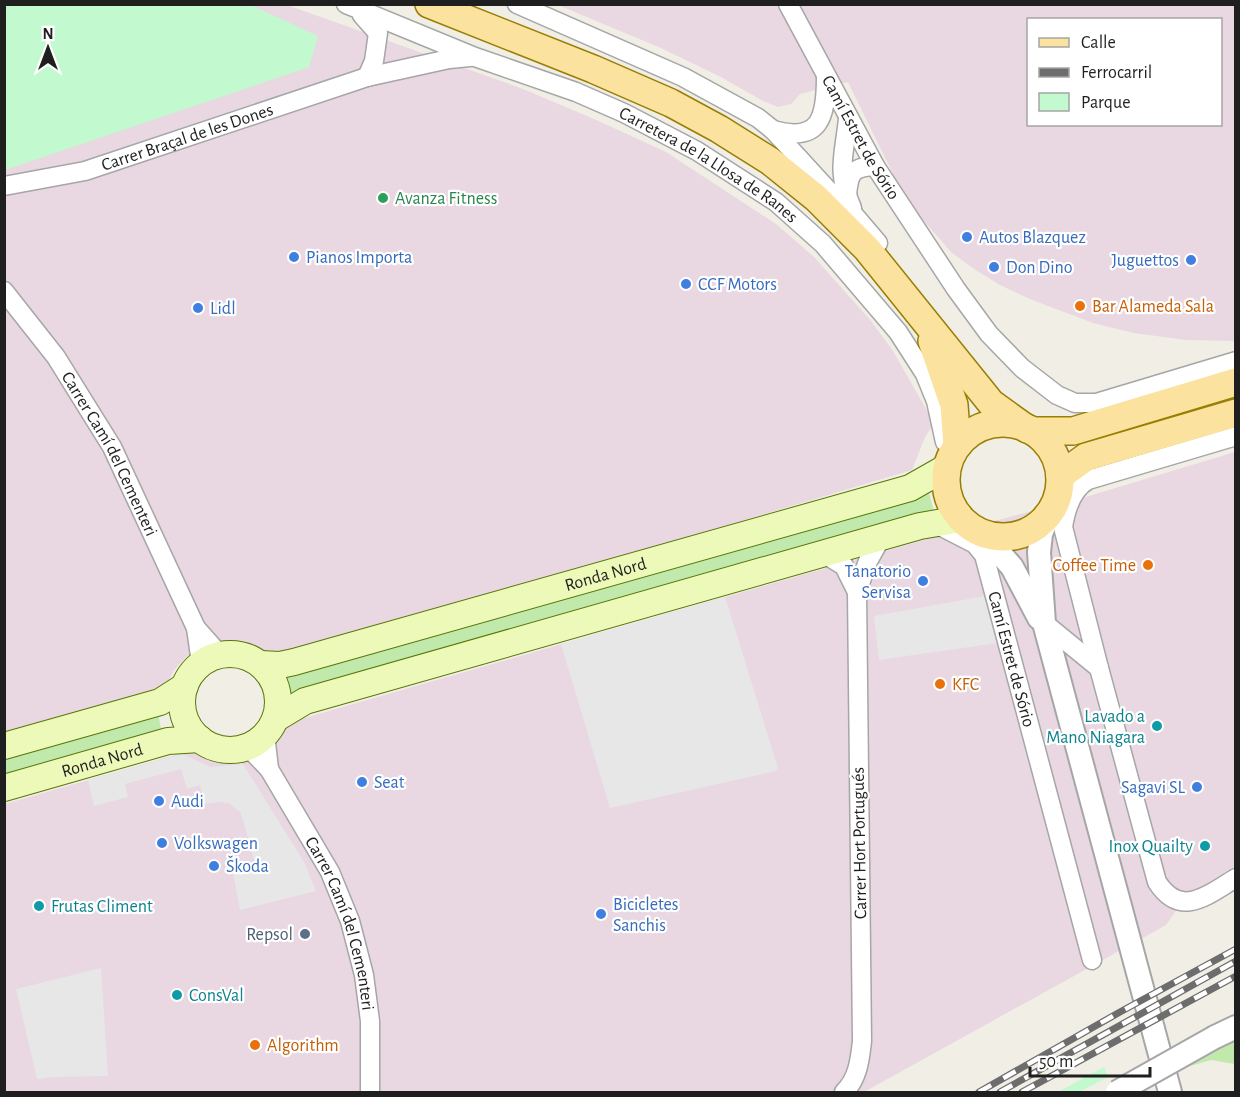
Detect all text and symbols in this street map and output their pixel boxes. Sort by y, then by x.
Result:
north arrow [18,18,78,78]
legend [1027,18,1222,126]
text: N [42,26,54,42]
text: Calle [1081,34,1116,52]
text: Ferrocarril [1081,64,1152,82]
street label: Camí Estret de Sório [818,73,903,203]
text: Parque [1081,94,1130,112]
street label: Carrer Braçal de les Dones [99,101,276,175]
street label: Carretera de la Llosa de Ranes [616,104,801,227]
place label: Avanza Fitness [395,190,497,208]
marker: Avanza Fitness [376,191,390,205]
place label: Autos Blazquez [979,229,1086,247]
marker: Autos Blazquez [960,230,974,244]
place label: Pianos Importa [306,249,412,267]
marker: Pianos Importa [287,250,301,264]
place label: Juguettos [1111,252,1179,270]
marker: Juguettos [1184,253,1198,267]
place label: Don Dino [1006,259,1073,277]
marker: Don Dino [987,260,1001,274]
place label: CCF Motors [698,276,777,294]
marker: CCF Motors [679,277,693,291]
place label: Bar Alameda Sala [1092,298,1214,316]
marker: Bar Alameda Sala [1073,299,1087,313]
place label: Lidl [210,300,236,318]
marker: Lidl [191,301,205,315]
street label: Carrer Camí del Cementeri [58,369,160,539]
street label: Ronda Nord [563,555,648,595]
place label: Coffee Time [1053,557,1136,575]
marker: Coffee Time [1141,558,1155,572]
place label: Tanatorio Servisa [844,563,911,602]
marker: Tanatorio Servisa [916,574,930,588]
street label: Camí Estret de Sório [984,590,1038,729]
place label: KFC [952,676,979,694]
marker: KFC [933,677,947,691]
place label: Lavado a Mano Niagara [1046,708,1145,747]
marker: Lavado a Mano Niagara [1150,719,1164,733]
street label: Ronda Nord [60,741,145,781]
street label: Carrer Hort Portugués [850,767,870,919]
place label: Seat [374,774,405,792]
marker: Seat [355,775,369,789]
place label: Sagavi SL [1121,779,1186,797]
marker: Sagavi SL [1190,780,1204,794]
place label: Audi [171,793,204,811]
marker: Audi [152,794,166,808]
street label: Carrer Camí del Cementeri [301,834,377,1012]
place label: Volkswagen [174,835,258,853]
marker: Volkswagen [155,836,169,850]
place label: Inox Quailty [1108,838,1193,856]
marker: Inox Quailty [1198,839,1212,853]
place label: Škoda [226,855,269,876]
marker: Škoda [207,859,221,873]
place label: Bicicletes Sanchis [613,896,678,935]
place label: Frutas Climent [51,898,153,916]
marker: Frutas Climent [32,899,46,913]
marker: Bicicletes Sanchis [594,907,608,921]
place label: Repsol [246,926,293,944]
marker: Repsol [298,927,312,941]
place label: ConsVal [189,987,244,1005]
marker: ConsVal [170,988,184,1002]
place label: Algorithm [267,1037,339,1055]
marker: Algorithm [248,1038,262,1052]
scale bar [1030,1040,1150,1078]
text: 50 m [1039,1053,1073,1071]

